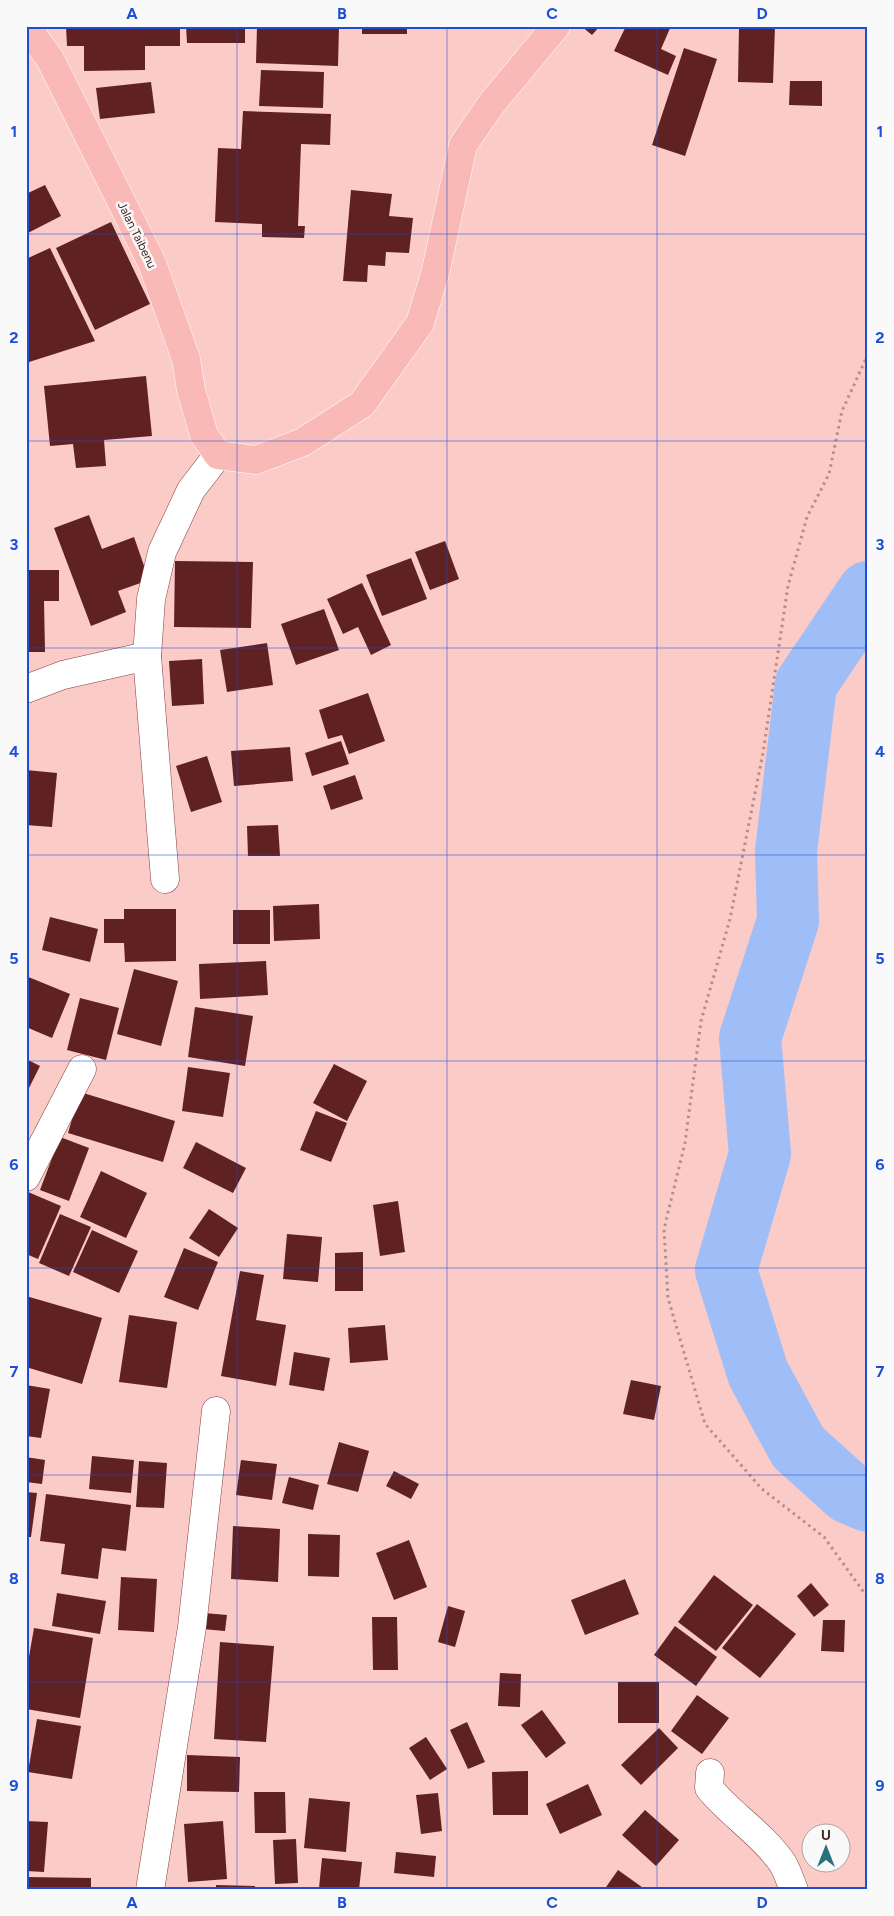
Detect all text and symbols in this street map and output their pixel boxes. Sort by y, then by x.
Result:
text: A [126,4,138,23]
text: B [337,4,347,23]
text: C [546,4,558,23]
text: D [756,4,768,23]
text: 1 [11,122,17,141]
text: 1 [877,122,883,141]
street label: Jalan Taibenu [115,199,159,271]
text: 2 [9,328,19,347]
text: 2 [875,328,885,347]
text: 3 [10,535,19,554]
text: 3 [876,535,885,554]
text: 4 [9,742,19,761]
text: 4 [875,742,885,761]
text: 5 [9,949,19,968]
text: 5 [875,949,885,968]
text: 6 [9,1155,19,1174]
text: 6 [875,1155,885,1174]
text: 7 [10,1362,19,1381]
text: 7 [876,1362,885,1381]
text: 8 [9,1569,19,1588]
text: 8 [875,1569,885,1588]
text: 9 [9,1776,19,1795]
text: 9 [875,1776,885,1795]
north arrow [802,1824,852,1874]
text: U [821,1827,831,1844]
text: A [126,1893,138,1912]
text: B [337,1893,347,1912]
text: C [546,1893,558,1912]
text: D [756,1893,768,1912]

